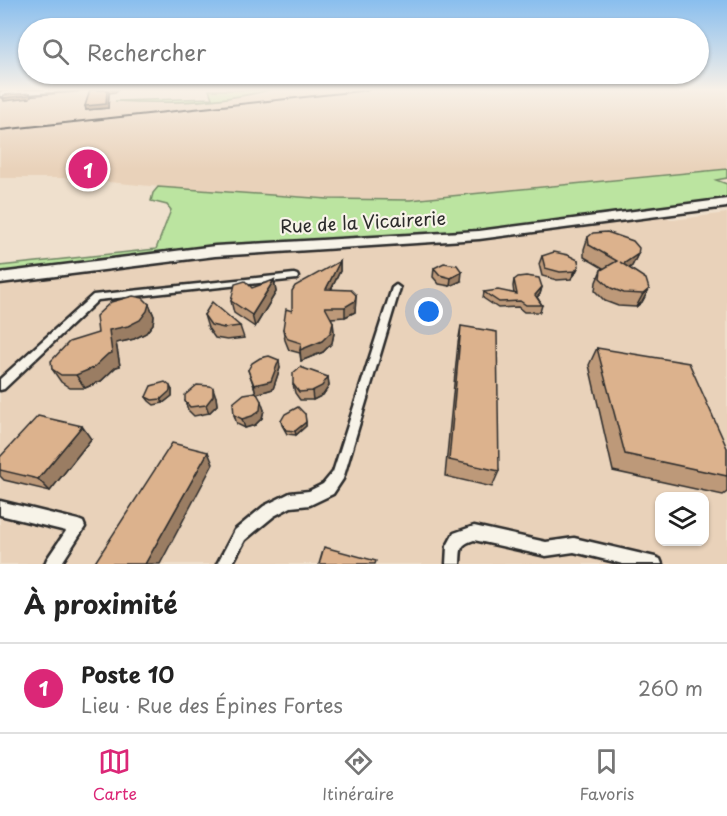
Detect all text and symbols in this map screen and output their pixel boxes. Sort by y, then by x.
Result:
search box [18,18,709,84]
icon: search [39,35,72,68]
text: Rechercher [87,35,206,68]
pin: 1 [68,146,107,192]
street label: Rue de la Vicairerie [279,204,447,239]
your location [414,297,443,326]
map controls [655,492,709,546]
button: layers [655,492,709,546]
text: À proximité [24,584,178,623]
text: Poste 10 [81,657,174,690]
text: 1 [39,673,48,703]
text: 260 m [638,673,703,703]
text: Lieu · Rue des Épines Fortes [81,690,343,720]
tab: Carte [93,745,137,805]
tab: Itinéraire [322,745,394,805]
tab: Favoris [579,745,634,805]

